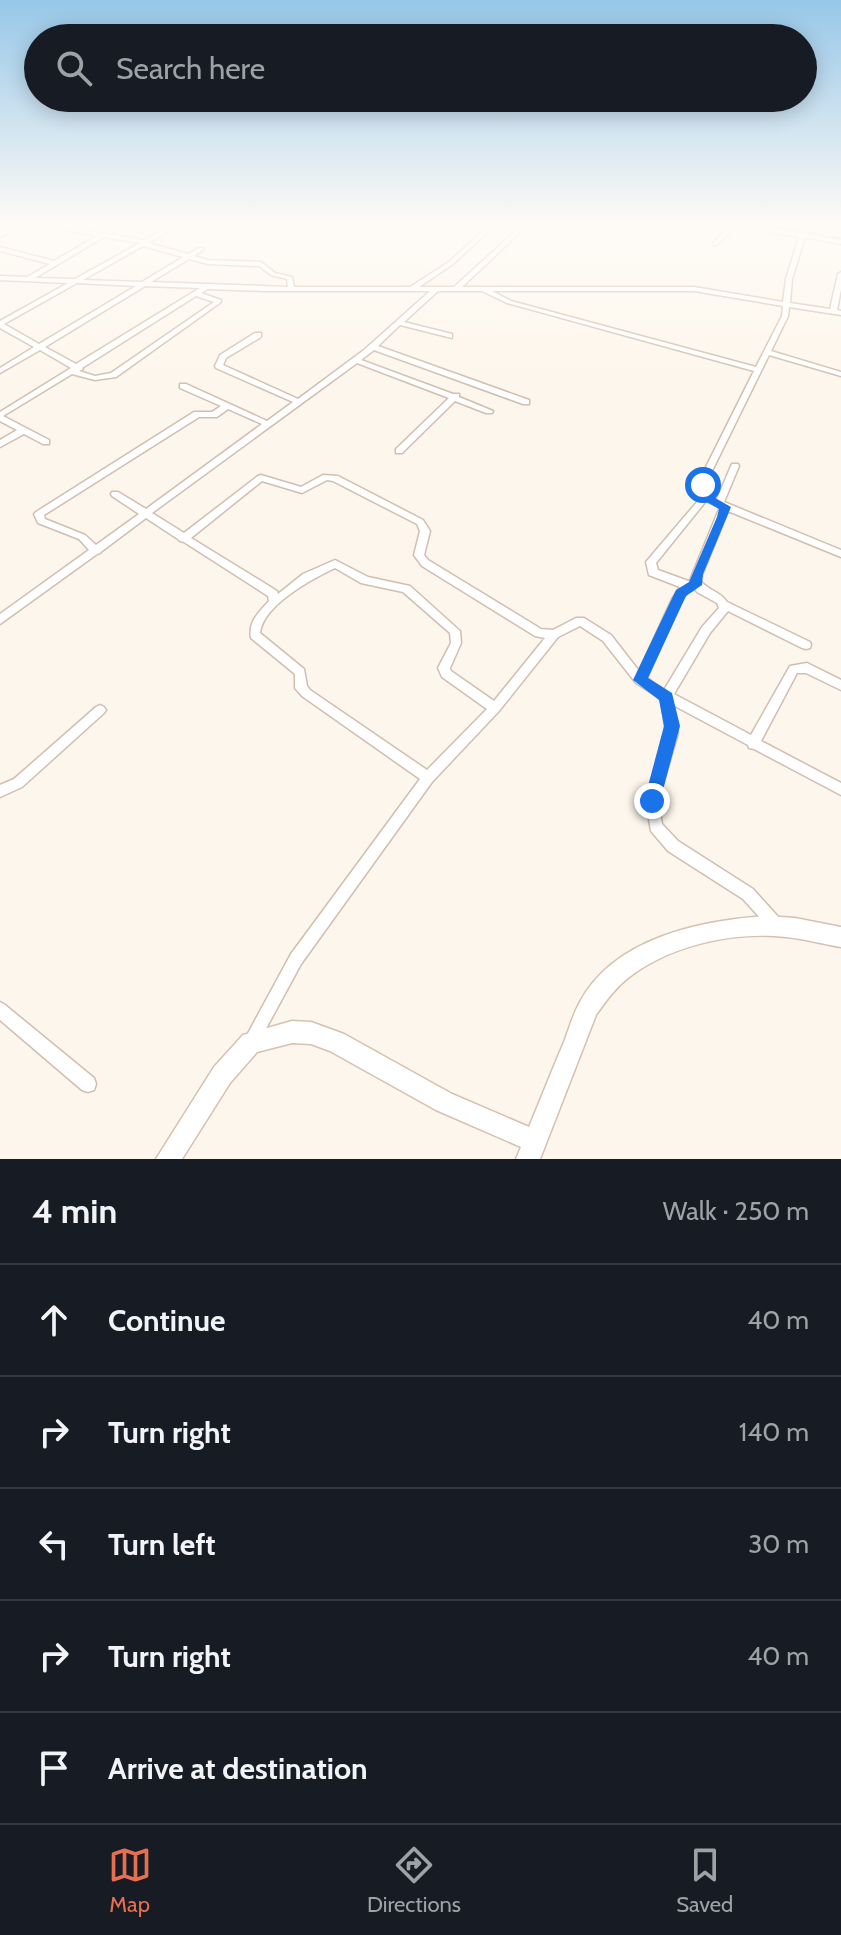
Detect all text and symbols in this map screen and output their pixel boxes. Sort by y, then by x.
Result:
search box [24,24,817,112]
icon: search [52,46,96,90]
text: Search here [116,50,265,87]
route start [685,467,721,503]
route end [634,783,670,819]
text: 4 min [32,1190,117,1232]
text: Walk · 250 m [663,1195,809,1227]
icon: ahead [32,1298,76,1342]
text: Continue [108,1302,225,1339]
text: 40 m [747,1304,809,1336]
icon: right [32,1410,76,1454]
text: Turn right [108,1414,231,1451]
text: 140 m [739,1416,809,1448]
icon: left [32,1522,76,1566]
text: Turn left [108,1526,216,1563]
text: 30 m [748,1528,809,1560]
icon: right [32,1634,76,1678]
text: Turn right [108,1638,231,1675]
text: 40 m [747,1640,809,1672]
icon: arrive [32,1746,76,1790]
text: Arrive at destination [108,1750,368,1787]
tab: Map [108,1843,152,1918]
tab: Directions [367,1843,461,1918]
tab: Saved [676,1843,733,1918]

